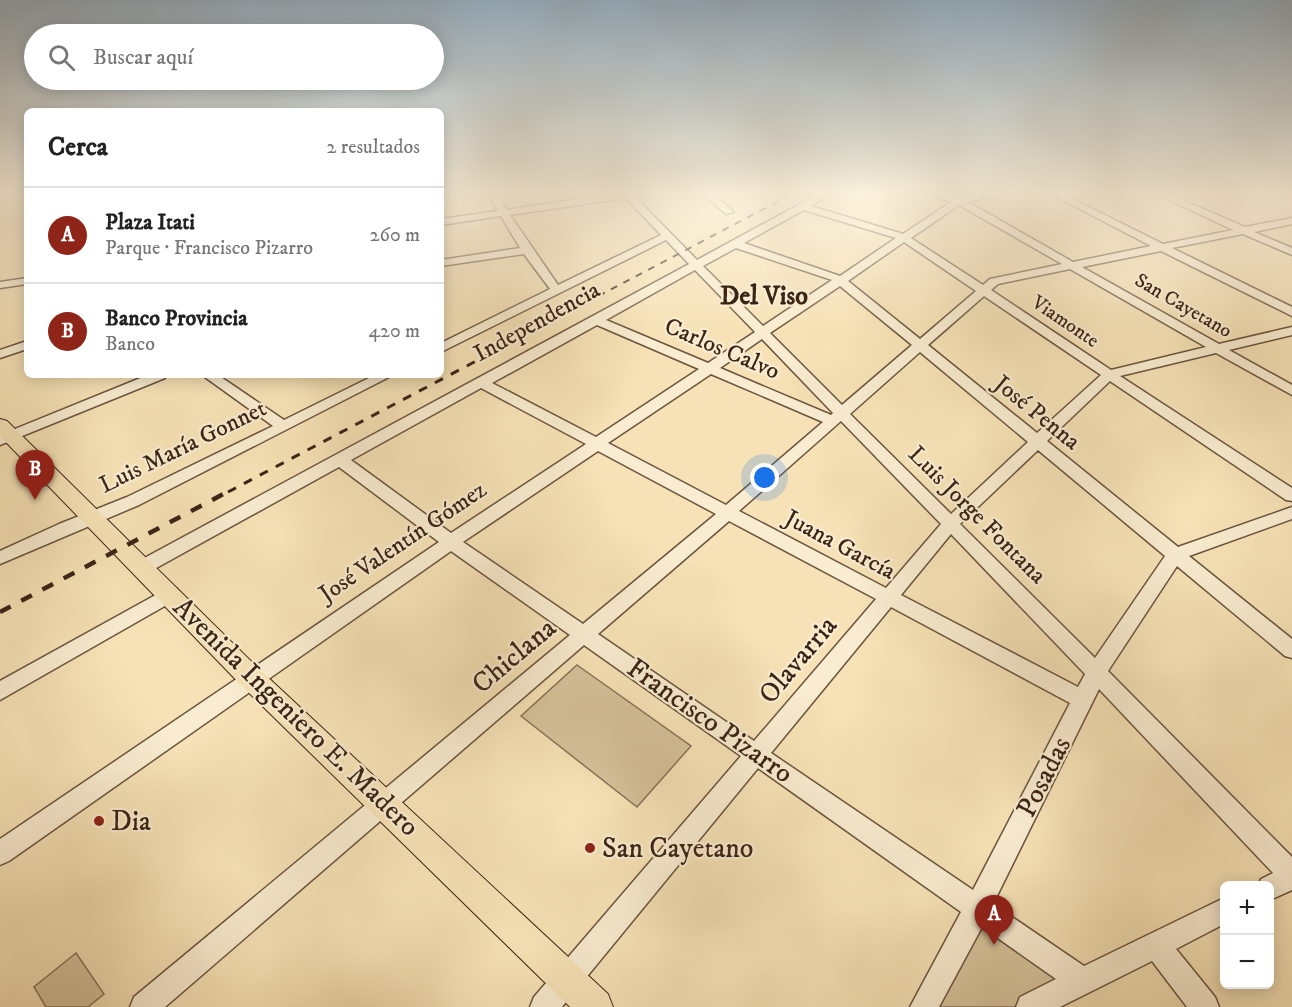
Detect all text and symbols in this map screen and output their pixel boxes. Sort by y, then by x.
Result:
search box [24,24,444,90]
icon: search [45,41,78,74]
text: Buscar aquí [93,44,193,71]
text: Cerca [48,131,108,164]
text: 2 resultados [327,135,420,160]
text: Plaza Itati [105,209,195,236]
text: A [61,223,74,248]
text: 260 m [370,223,420,248]
text: Parque · Francisco Pizarro [105,236,313,261]
street label: San Cayetano [1130,268,1236,344]
street label: Independencia [469,275,606,369]
district label: Del Viso [720,280,808,313]
street label: Viamonte [1026,290,1103,354]
text: Banco Provincia [105,305,248,332]
street label: Carlos Calvo [660,311,784,387]
text: B [61,319,74,344]
text: 420 m [369,319,420,344]
text: Banco [105,332,155,357]
street label: José Penna [986,368,1087,457]
street label: Luis María Gonnet [95,394,272,500]
street label: Luis Jorge Fontana [902,440,1053,591]
pin: B [15,450,54,500]
your location [750,463,779,492]
street label: José Valentín Gómez [312,475,493,610]
street label: Juana García [778,502,901,587]
street label: Avenida Ingeniero E. Madero [165,590,427,844]
street label: Olavarria [751,609,845,711]
street label: Chiclana [465,611,563,701]
street label: Francisco Pizarro [620,651,800,791]
street label: Posadas [1009,731,1079,823]
place label: Dia [111,804,151,839]
marker: Dia [92,814,106,828]
place label: San Cayetano [602,831,753,866]
marker: San Cayetano [583,841,597,855]
map controls [1220,881,1274,989]
button: + [1220,881,1274,935]
pin: A [974,896,1014,945]
button: − [1220,935,1274,989]

